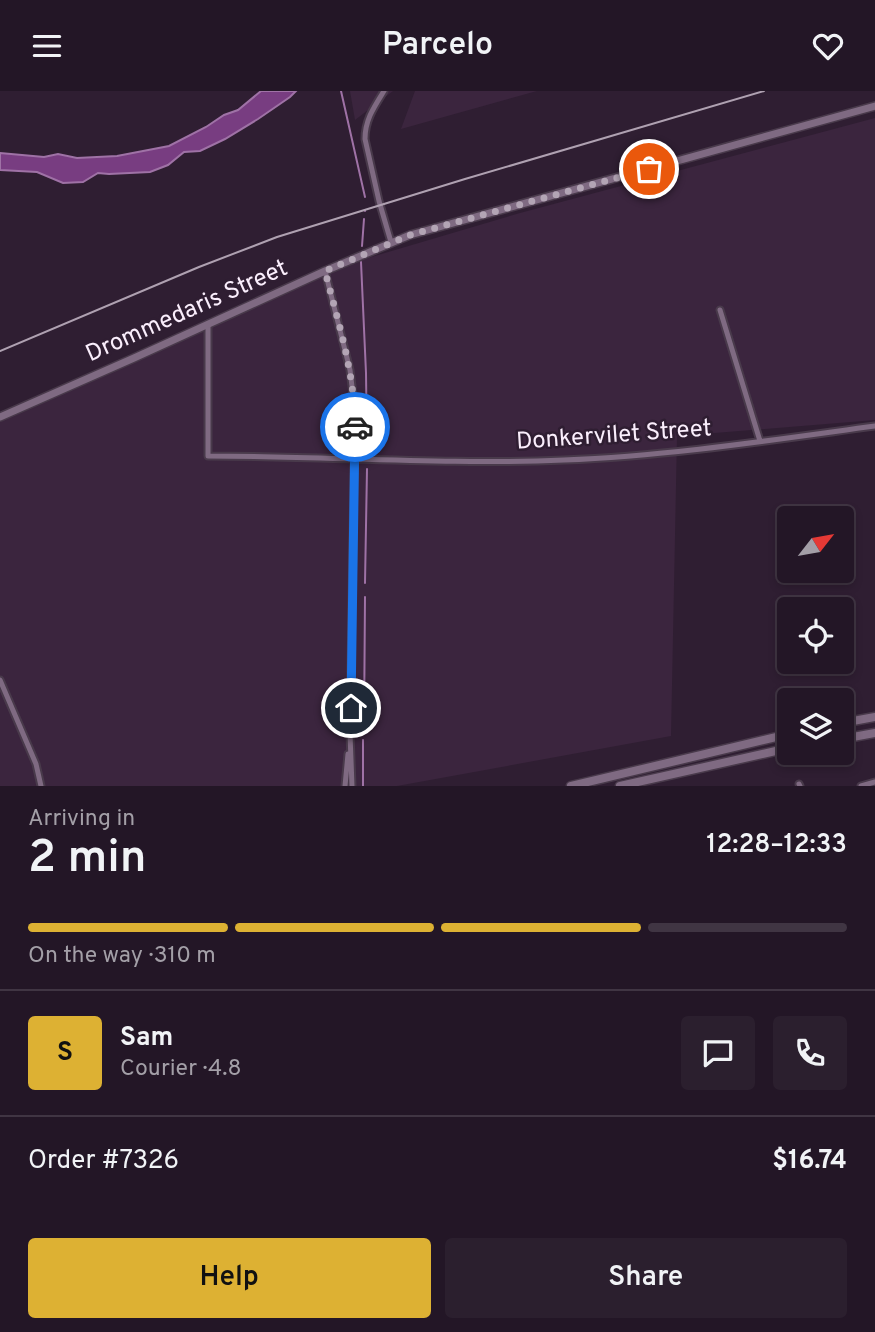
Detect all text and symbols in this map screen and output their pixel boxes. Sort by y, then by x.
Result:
text: Parcelo [382,26,493,66]
icon: menu [28,27,66,65]
icon: heart [809,27,847,65]
pin [619,139,679,199]
icon: bag [630,150,668,188]
street label: Drommedaris Street [81,254,293,370]
courier [320,392,390,462]
icon: car [336,408,374,446]
street label: Donkervilet Street [515,414,713,458]
north arrow [777,506,854,583]
map controls [777,506,854,765]
button: locate [777,597,854,674]
pin [321,678,381,738]
button: layers [777,688,854,765]
icon: home [332,689,370,727]
text: Arriving in [28,805,135,834]
text: 12:28–12:33 [706,829,847,862]
text: 2 min [28,830,147,889]
text: On the way · 310 m [28,942,216,971]
button: chat [681,1016,755,1090]
button: phone [773,1016,847,1090]
text: Sam [120,1022,173,1055]
text: S [57,1037,73,1070]
text: Courier · 4.8 [120,1055,241,1084]
text: Order #7326 [28,1145,179,1178]
text: $16.74 [772,1145,847,1178]
button: Help [28,1238,431,1318]
button: Share [445,1238,847,1318]

